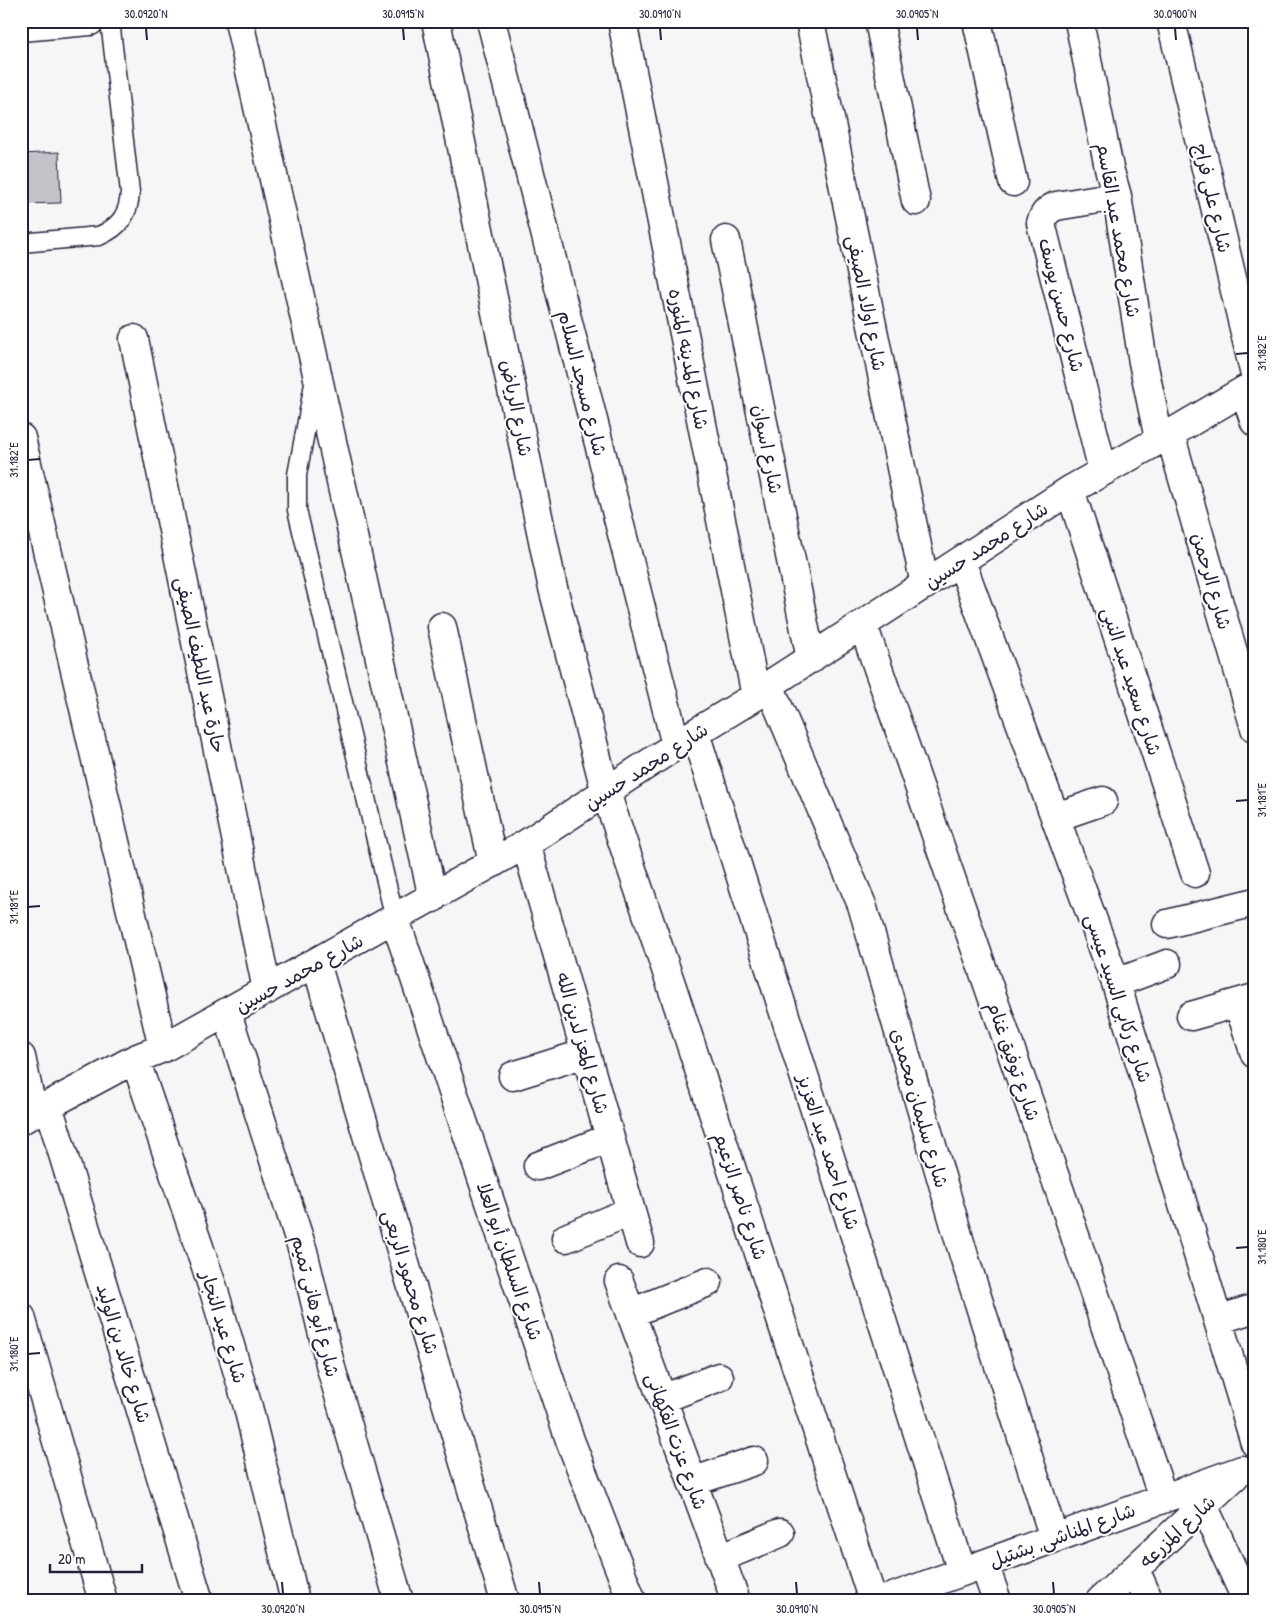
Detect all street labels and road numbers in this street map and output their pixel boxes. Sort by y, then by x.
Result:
street label: شارع محمد عبد القاسم [1089,140,1147,320]
street label: شارع على فراج [1187,141,1238,255]
street label: شارع اولاد الصيفى [840,233,893,373]
street label: شارع حسن يوسف [1032,235,1091,375]
street label: شارع المدينه المنوره [662,286,715,432]
street label: شارع مسجد السلام [550,307,614,459]
street label: شارع الرياض [494,358,539,459]
street label: شارع اسوان [746,402,789,496]
street label: شارع محمد حسين [919,495,1053,596]
street label: شارع الرحمن [1185,530,1238,633]
street label: حارة عبد اللطيف الصيفى [170,574,232,756]
street label: شارع سعيد عبد النبى [1095,603,1168,759]
street label: شارع محمد حسين [579,716,713,817]
street label: شارع ركابى السيد عيسى [1078,910,1159,1086]
street label: شارع محمد حسين [230,927,368,1020]
street label: شارع المعز لدين الله [549,969,616,1117]
street label: شارع توفيق غنام [980,998,1047,1125]
street label: شارع سليمان محمدى [884,1025,955,1191]
street label: شارع احمد عبد العزيز [790,1069,866,1233]
street label: شارع ناصر الزعيم [706,1129,774,1264]
street label: شارع السلطان أبو العلا [470,1178,549,1344]
street label: شارع محمود الربعى [376,1207,445,1358]
street label: شارع أبو هانى تميم [284,1232,346,1380]
street label: شارع عيد النجار [193,1266,253,1387]
street label: شارع خالد بن الوليد [89,1280,158,1426]
street label: شارع عزت الفكهانى [639,1369,714,1514]
street label: شارع المزرعه [1133,1489,1222,1574]
street label: شارع المناشى, بشتيل [985,1496,1139,1574]

